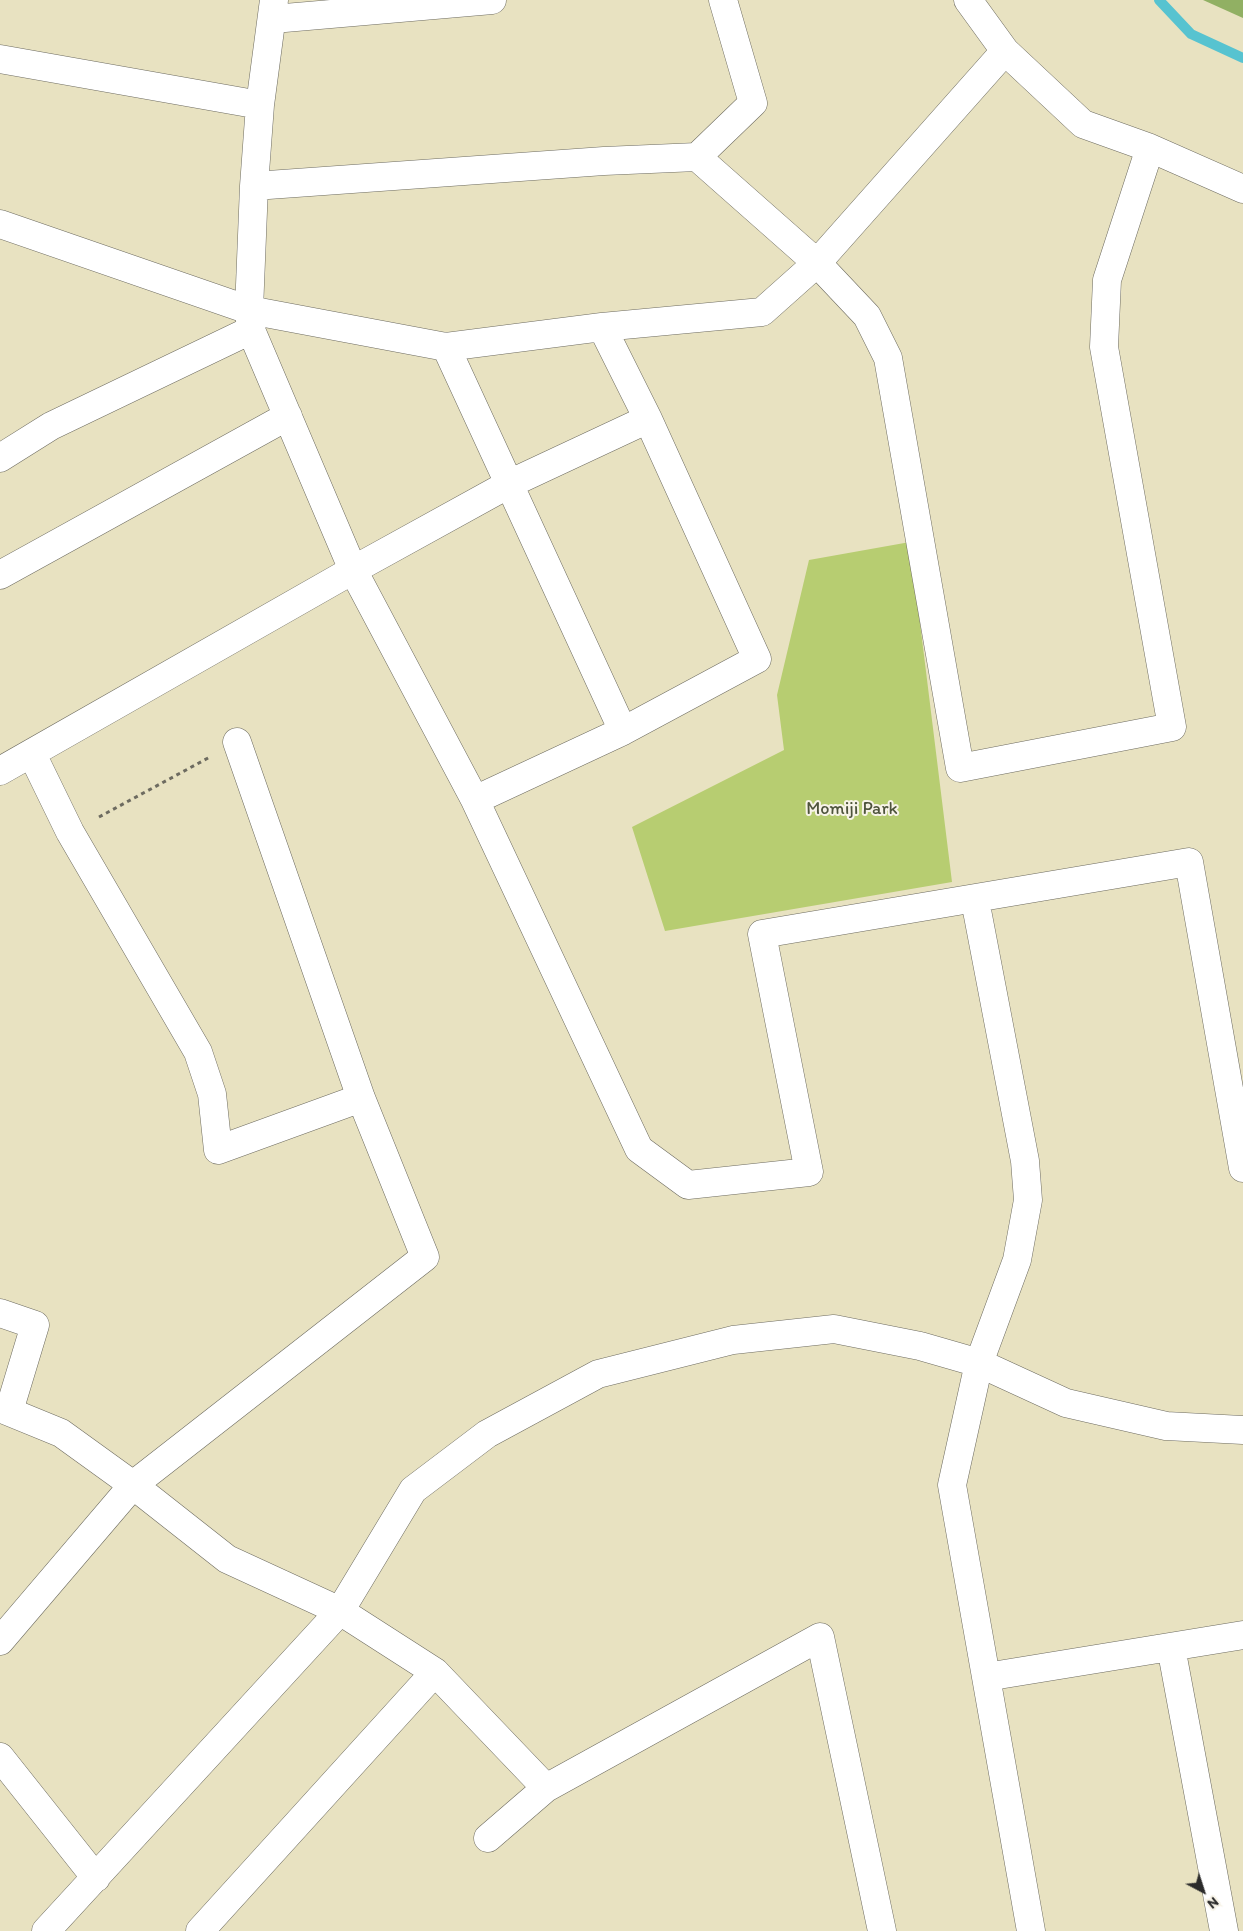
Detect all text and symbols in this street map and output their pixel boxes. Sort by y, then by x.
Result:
park label: Momiji Park [806,798,898,820]
north arrow [1178,1866,1228,1916]
text: N [1204,1893,1222,1912]

